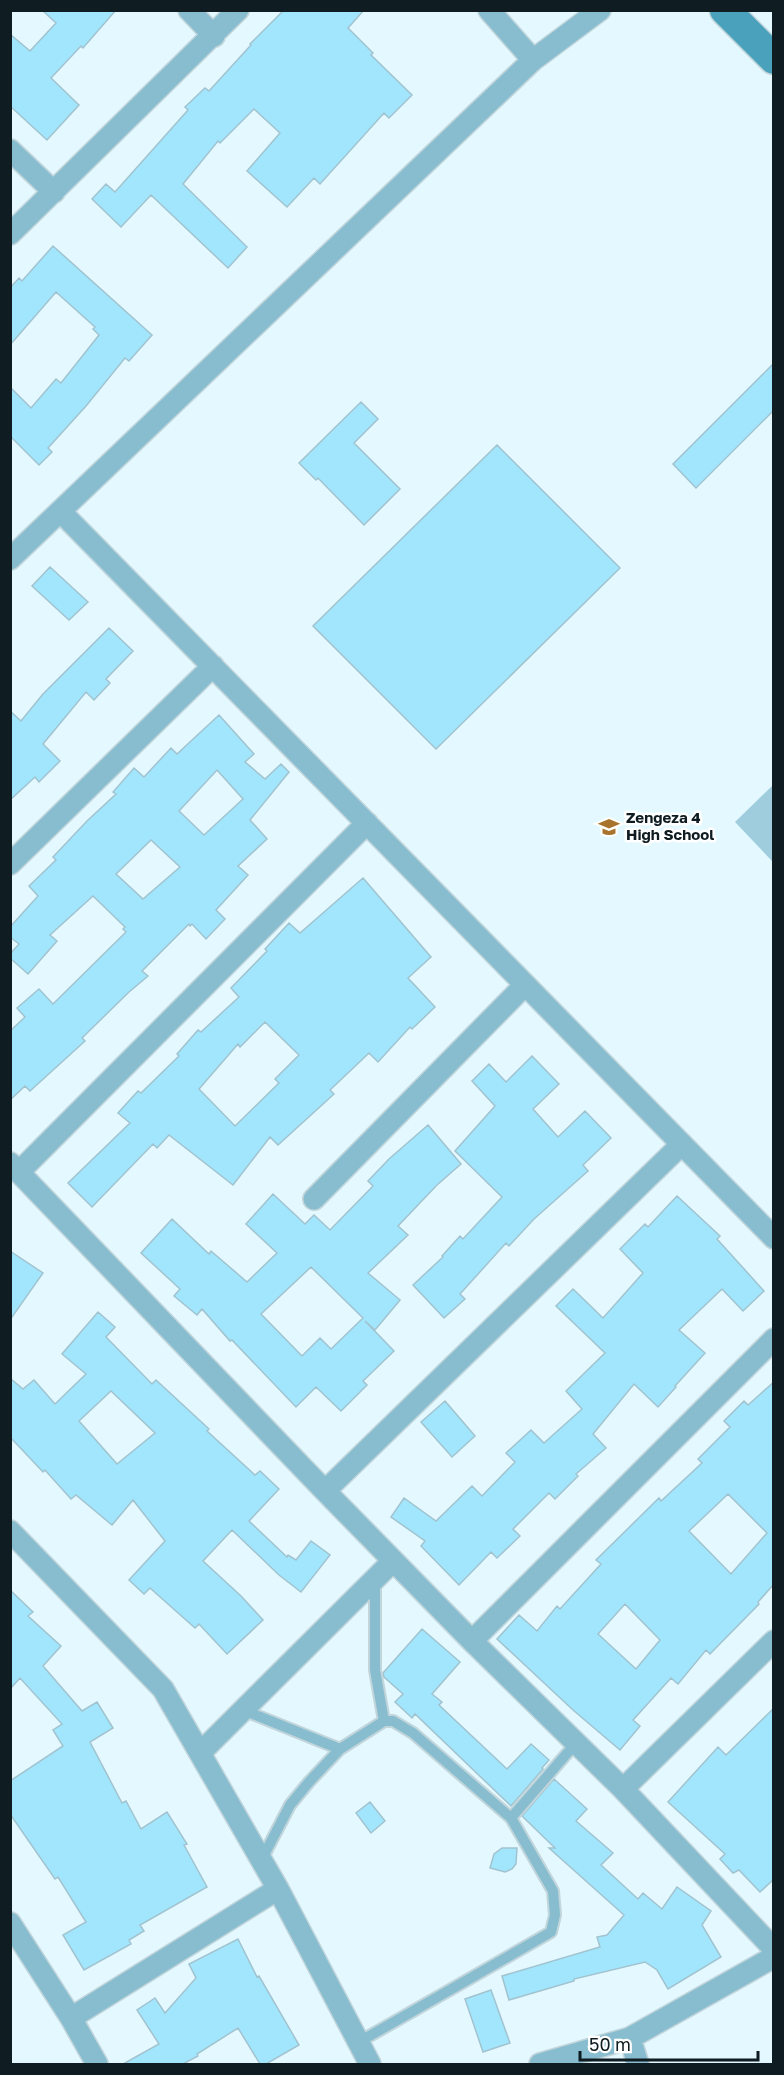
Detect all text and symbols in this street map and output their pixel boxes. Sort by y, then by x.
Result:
place label: Zengeza 4 High School [626,808,714,843]
school or university icon: Zengeza 4 High School [597,815,621,839]
scale bar [580,2024,758,2062]
text: 50 m [589,2033,631,2055]

